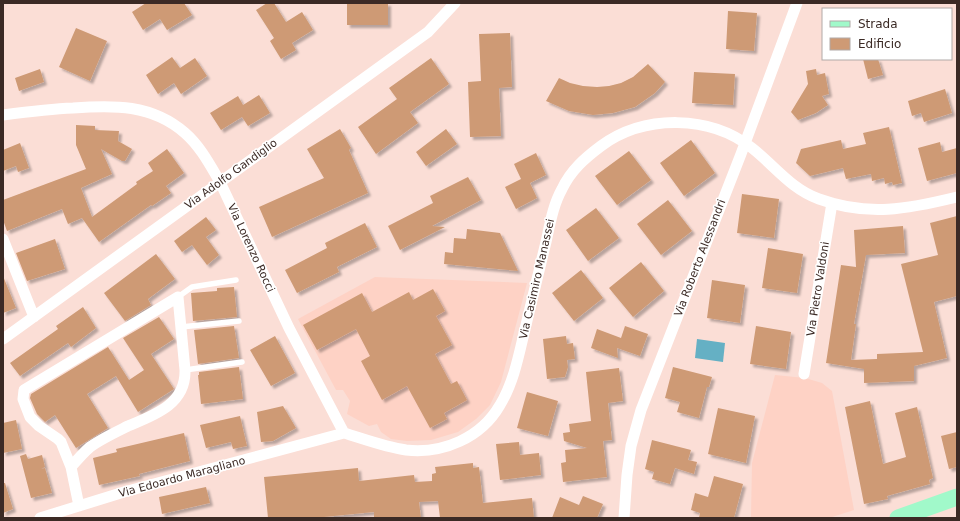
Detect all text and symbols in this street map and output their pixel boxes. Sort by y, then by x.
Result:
legend [822,8,952,60]
text: Strada [858,17,898,31]
text: Edificio [858,37,901,51]
street label: Via Adolfo Gandiglio [182,136,280,212]
street label: Via Roberto Alessandri [672,198,728,318]
street label: Via Lorenzo Rocci [225,202,277,294]
street label: Via Casimiro Manassei [517,217,557,341]
street label: Via Pietro Valdoni [804,241,832,337]
street label: Via Edoardo Maragliano [117,454,247,500]

